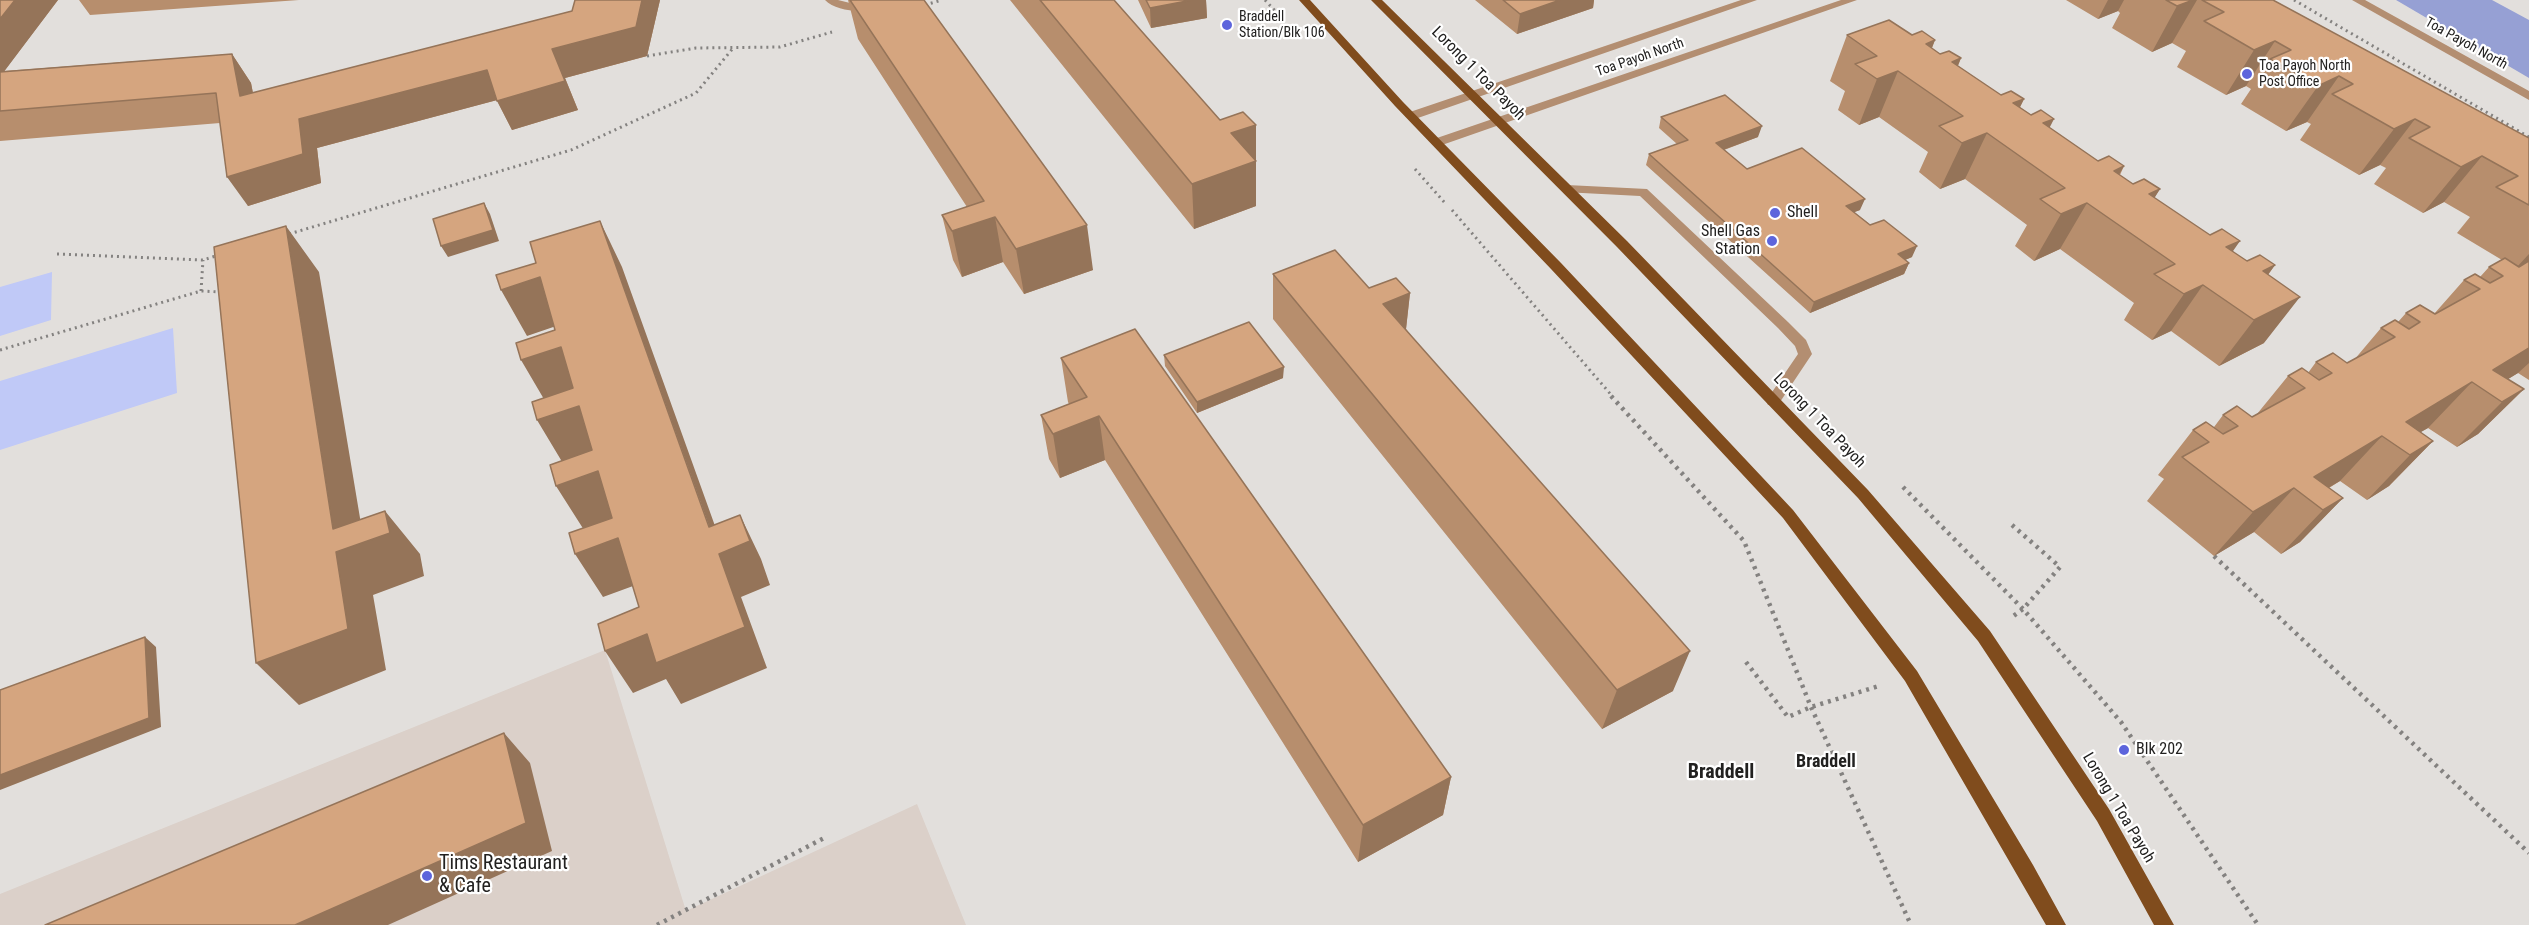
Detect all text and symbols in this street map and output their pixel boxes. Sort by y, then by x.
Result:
place label: Braddell Station/Blk 106 [1239,9,1325,42]
street label: Toa Payoh North [2422,14,2510,74]
marker: Braddell Station/Blk 106 [1220,18,1234,32]
street label: Lorong 1 Toa Payoh [1427,23,1529,125]
street label: Toa Payoh North [1594,35,1686,81]
place label: Toa Payoh North Post Office [2259,58,2351,90]
marker: Toa Payoh North Post Office [2240,67,2254,81]
place label: Shell [1787,203,1818,223]
marker: Shell [1768,206,1782,220]
place label: Shell Gas Station [1701,222,1760,260]
marker: Shell Gas Station [1765,234,1779,248]
street label: Lorong 1 Toa Payoh [1769,369,1869,473]
place label: Blk 202 [2136,740,2183,760]
marker: Blk 202 [2117,743,2131,757]
street label: Lorong 1 Toa Payoh [2078,750,2158,866]
district label: Braddell [1796,751,1856,773]
district label: Braddell [1688,761,1754,785]
place label: Tims Restaurant & Cafe [439,852,568,899]
marker: Tims Restaurant & Cafe [420,869,434,883]

